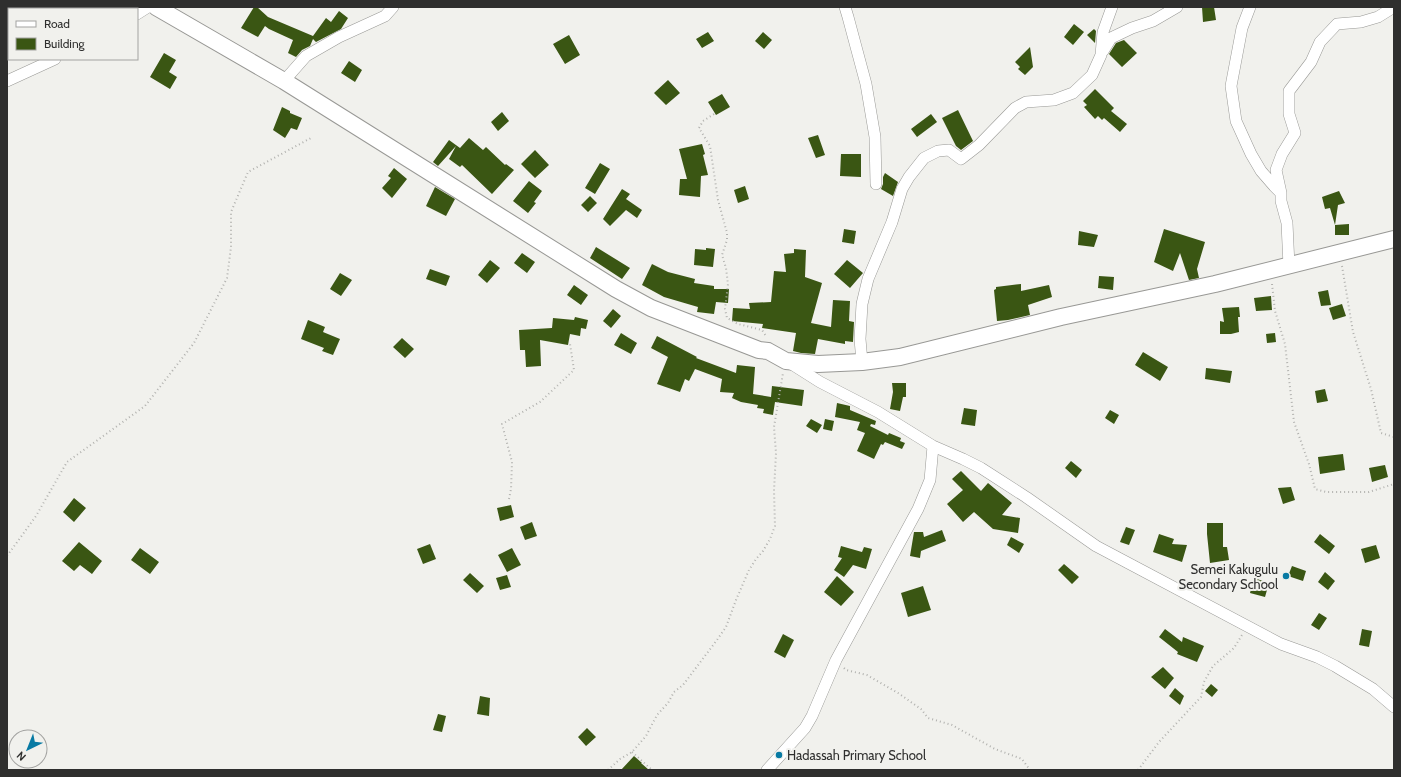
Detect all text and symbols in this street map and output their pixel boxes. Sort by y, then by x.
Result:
legend [8,8,138,60]
text: Road [44,16,70,31]
text: Building [44,36,86,51]
place label: Semei Kakugulu Secondary School [1179,561,1278,592]
marker: Semei Kakugulu Secondary School [1281,571,1291,581]
north arrow [8,729,48,769]
place label: Hadassah Primary School [787,747,926,763]
text: N [14,749,29,764]
marker: Hadassah Primary School [774,750,784,760]

